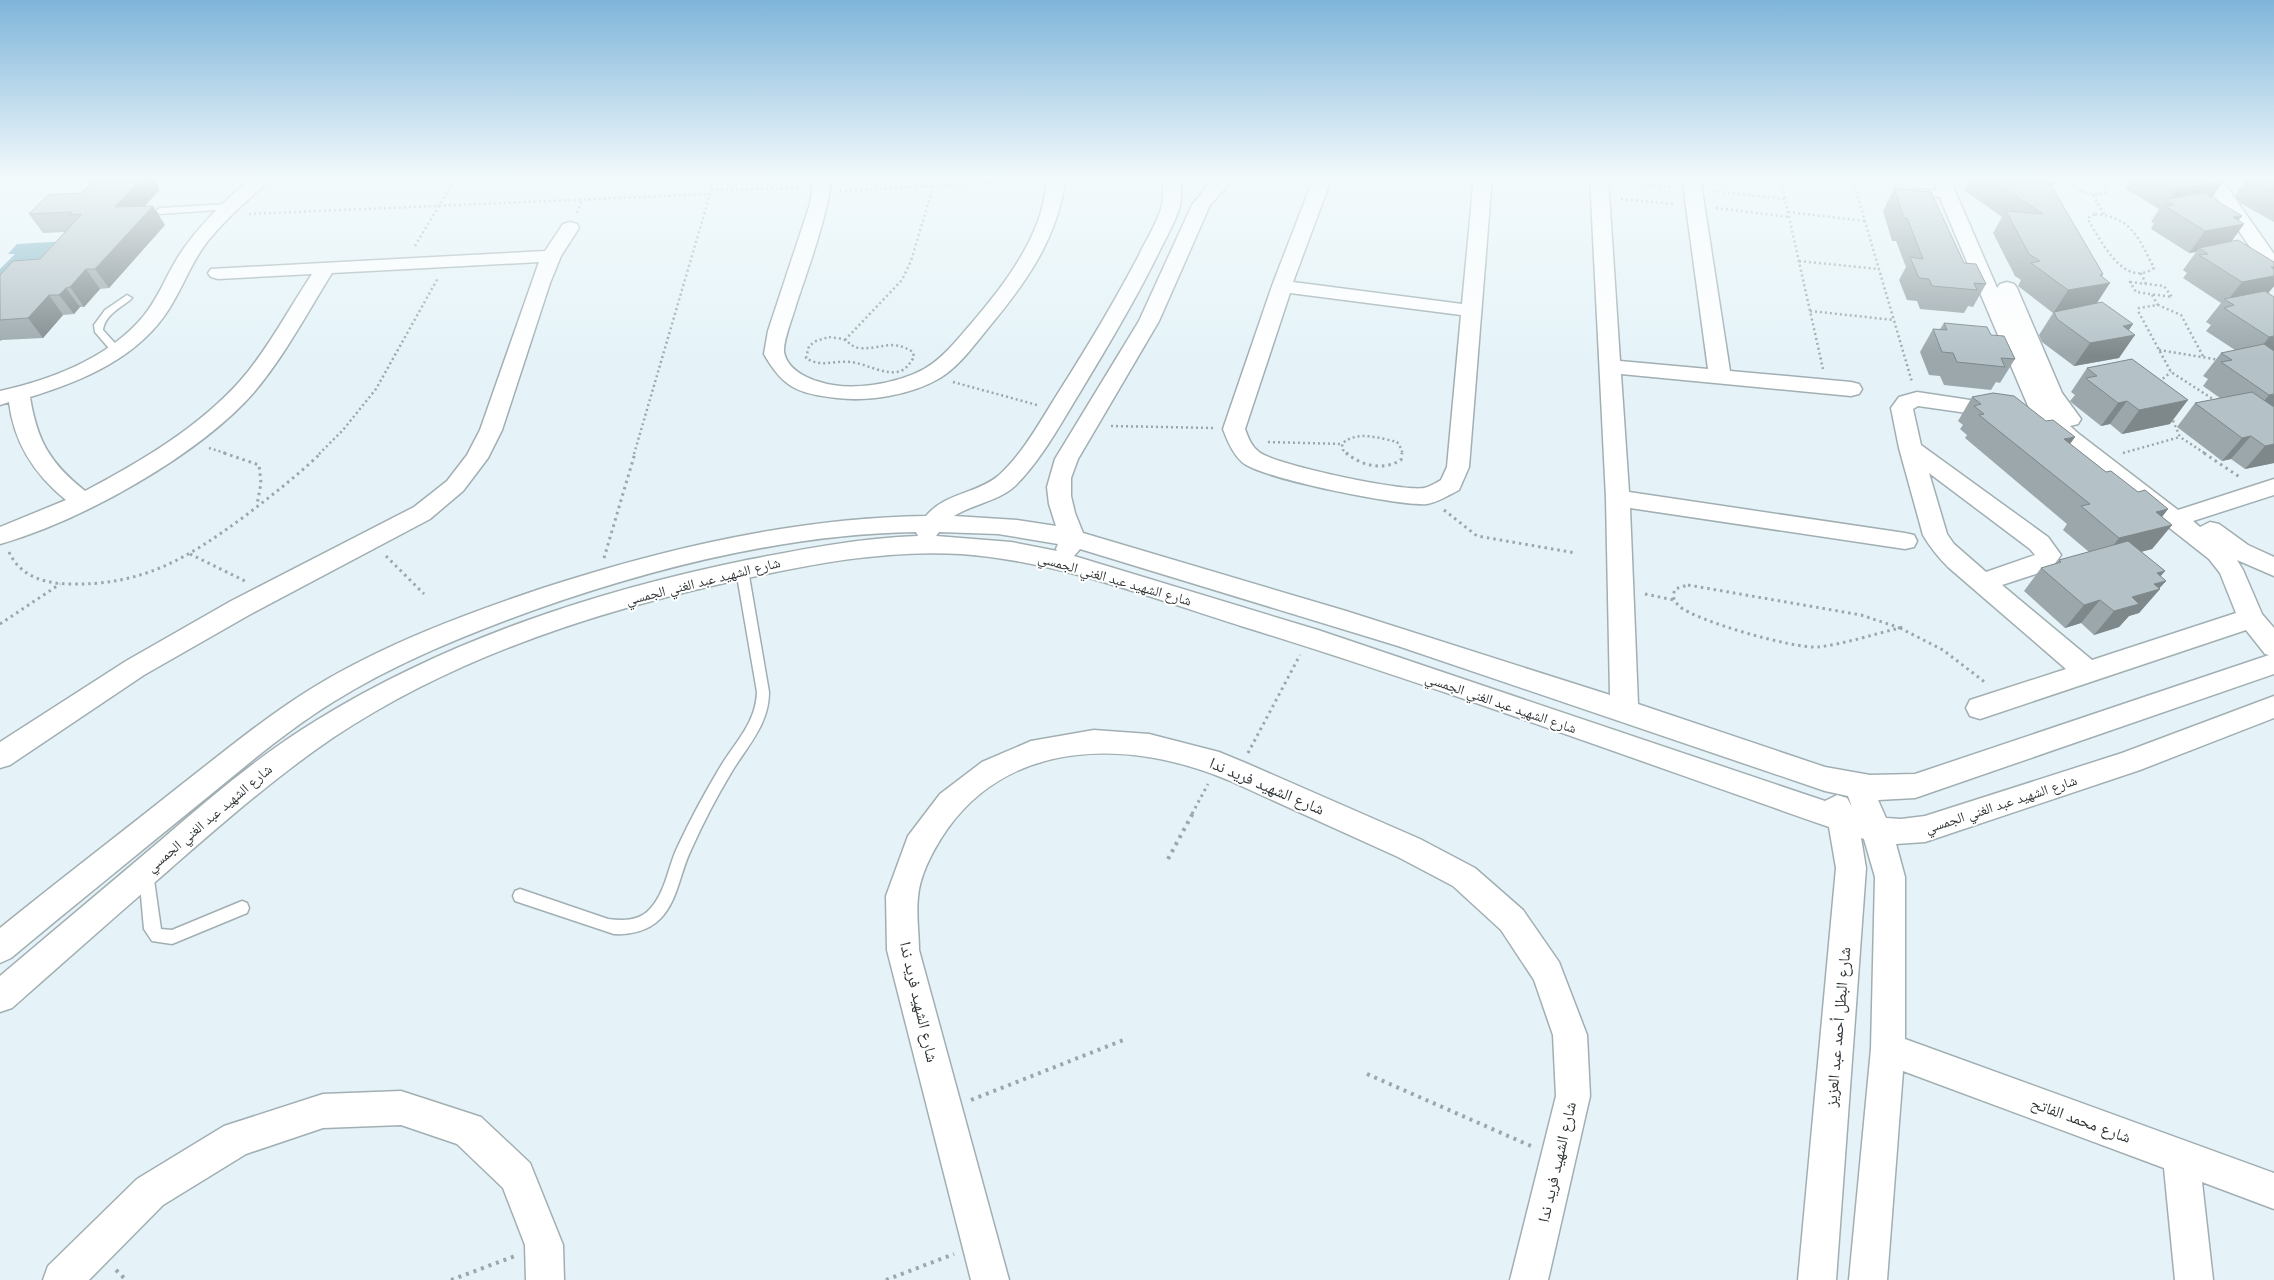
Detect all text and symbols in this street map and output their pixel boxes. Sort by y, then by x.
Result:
street label: شارع الشهيد عبد الغني الجمسي [1036,549,1193,612]
street label: شارع الشهيد عبد الغني الجمسي [624,554,783,611]
street label: شارع الشهيد عبد الغني الجمسي [1422,670,1579,740]
street label: شارع الشهيد فريد ندا [1206,754,1327,820]
street label: شارع الشهيد عبد الغني الجمسي [143,761,277,878]
street label: شارع الشهيد عبد الغني الجمسي [1923,772,2080,840]
street label: شارع الشهيد فريد ندا [895,940,941,1064]
street label: شارع البطل أحمد عبد العزيز [1822,946,1855,1109]
street label: شارع محمد الفاتح [2028,1094,2133,1148]
street label: شارع الشهيد فريد ندا [1535,1100,1581,1224]

